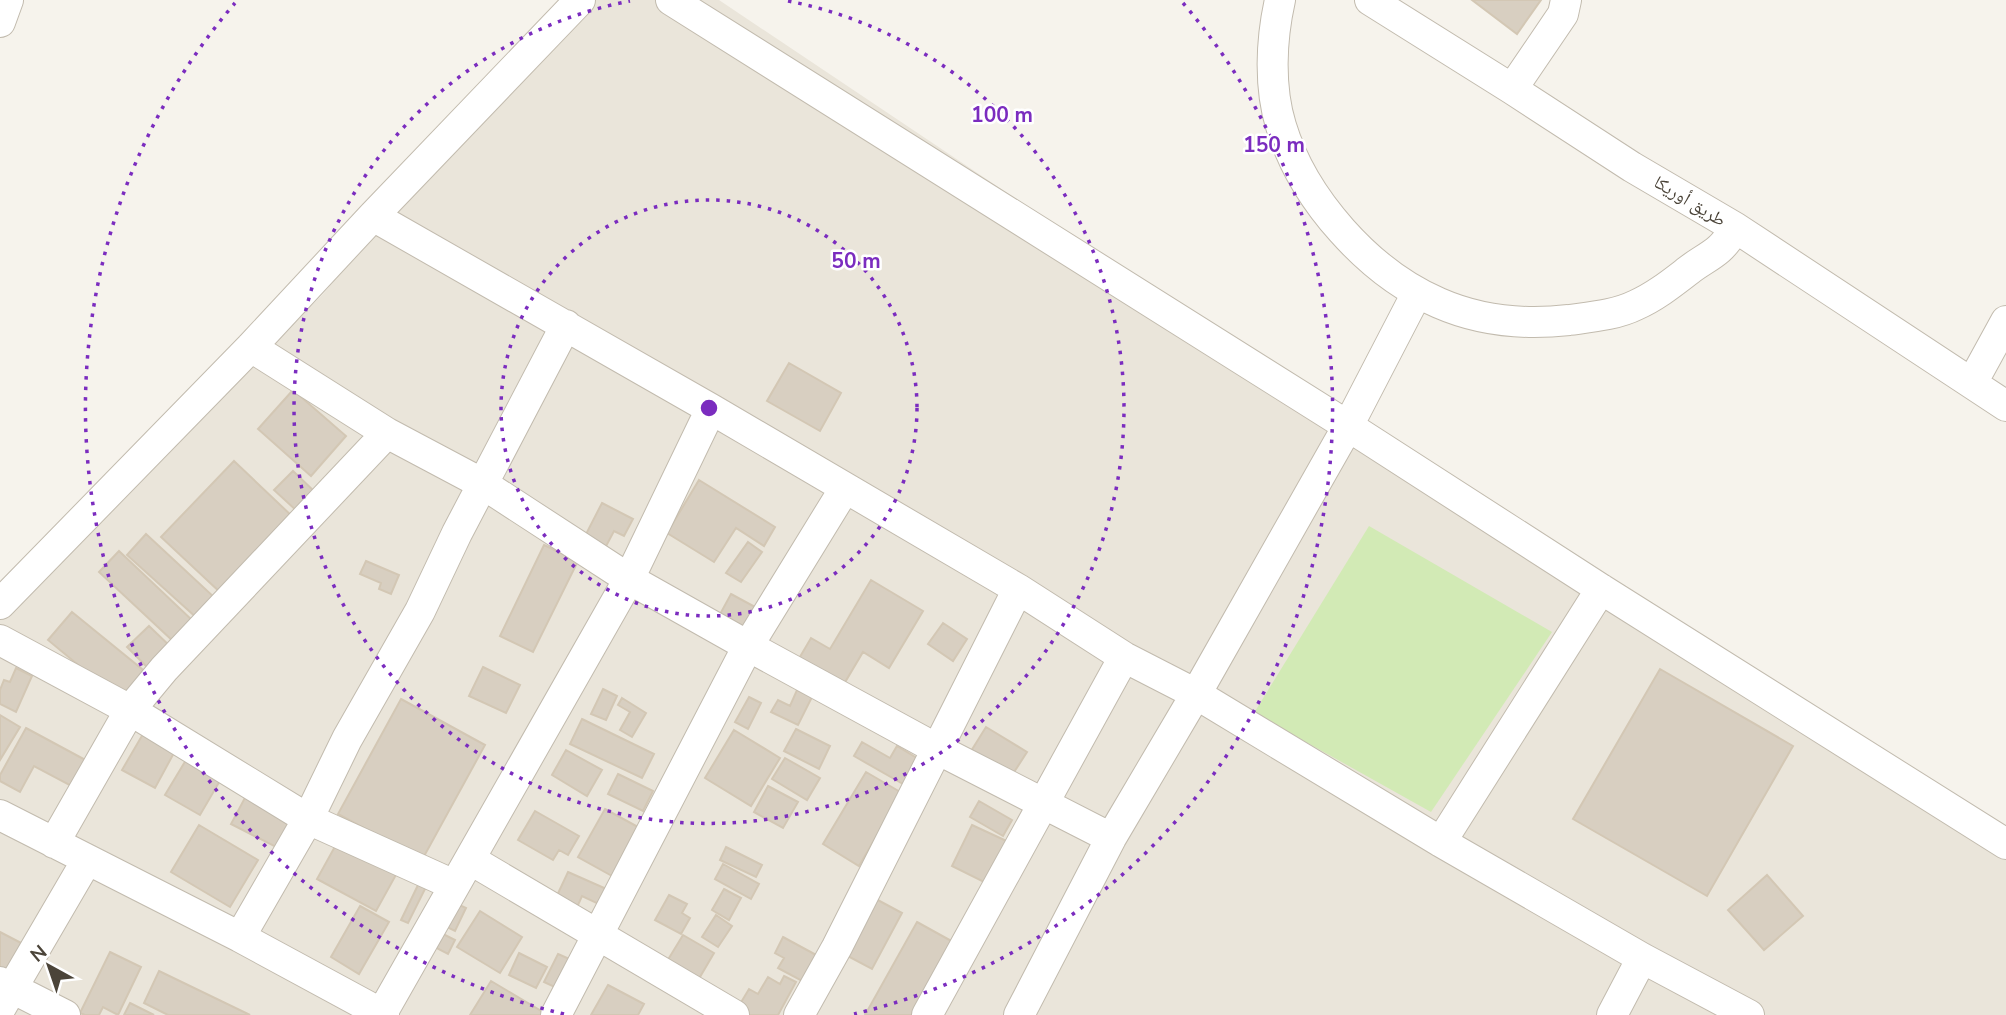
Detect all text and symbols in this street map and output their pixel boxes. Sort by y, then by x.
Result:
text: 100 m [971,101,1033,129]
text: 150 m [1243,131,1305,159]
street label: طريق أوريكا [1649,170,1731,232]
text: 50 m [831,247,881,275]
centre of rings [697,396,721,420]
north arrow [14,931,84,1001]
text: N [25,939,53,968]

